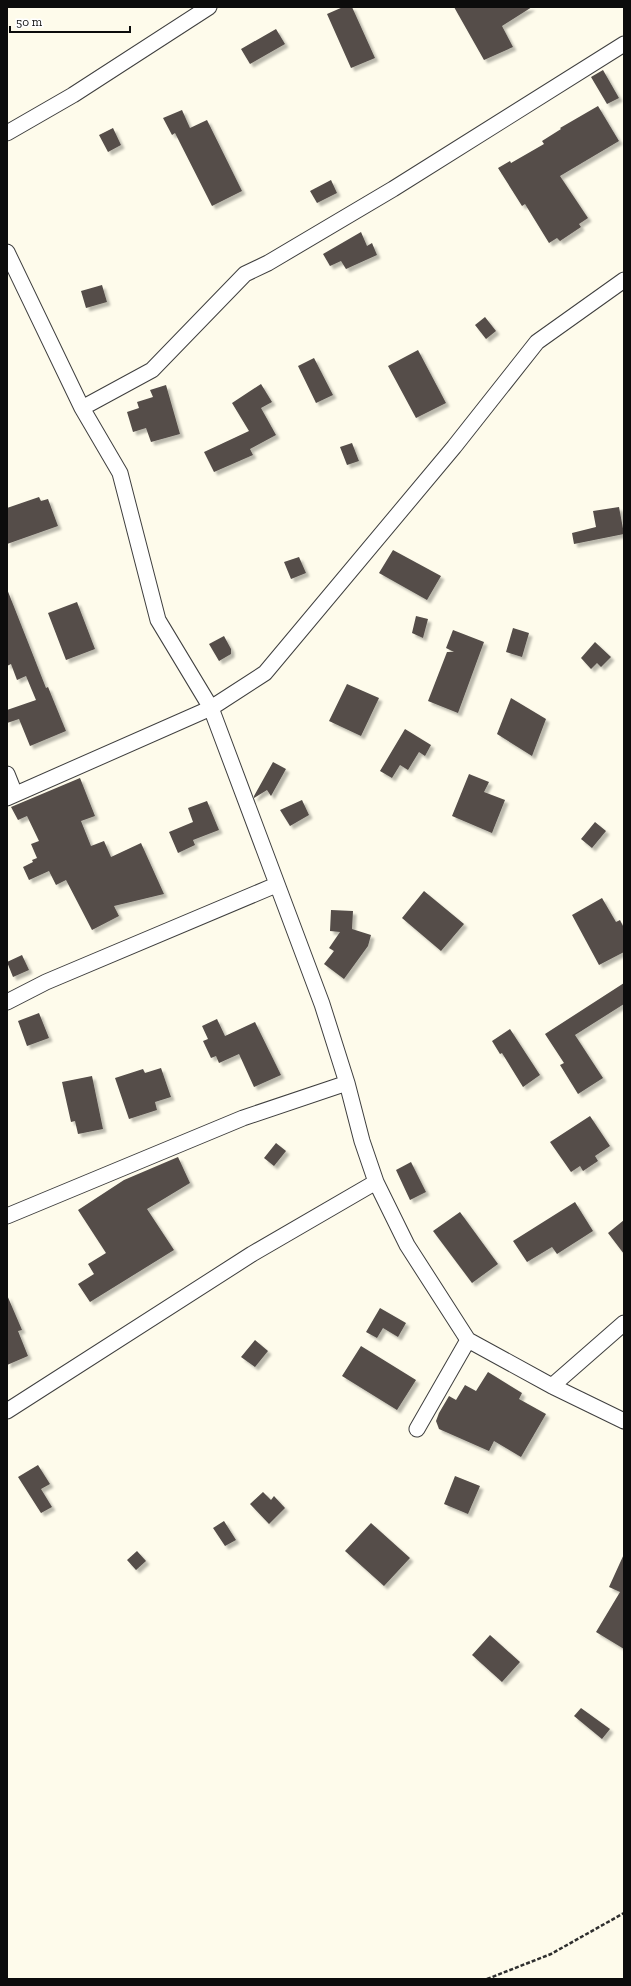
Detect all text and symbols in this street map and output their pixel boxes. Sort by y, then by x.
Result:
scale bar [10,8,130,34]
text: 50 m [16,15,43,29]

